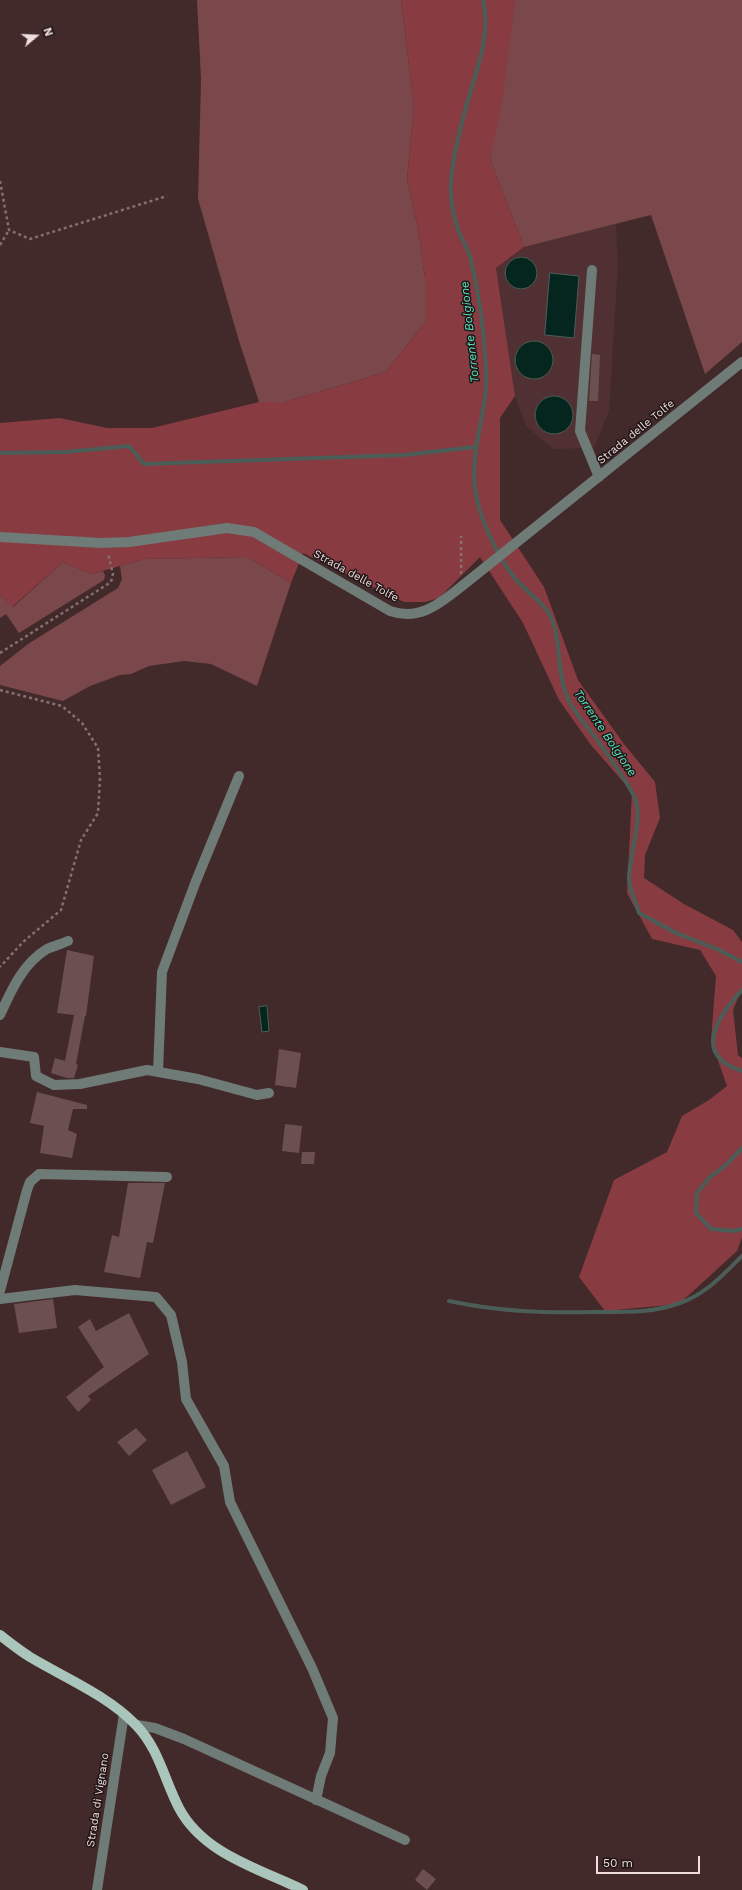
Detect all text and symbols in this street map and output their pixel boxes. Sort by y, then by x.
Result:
north arrow [16,16,56,56]
text: N [40,26,55,38]
water label: Torrente Bolgione [458,280,482,384]
street label: Strada delle Tolfe [595,397,677,467]
street label: Strada delle Tolfe [311,547,401,605]
water label: Torrente Bolgione [570,687,640,779]
street label: Strada di Vignano [84,1752,112,1848]
scale bar [598,1848,702,1874]
text: 50 m [603,1856,633,1870]

